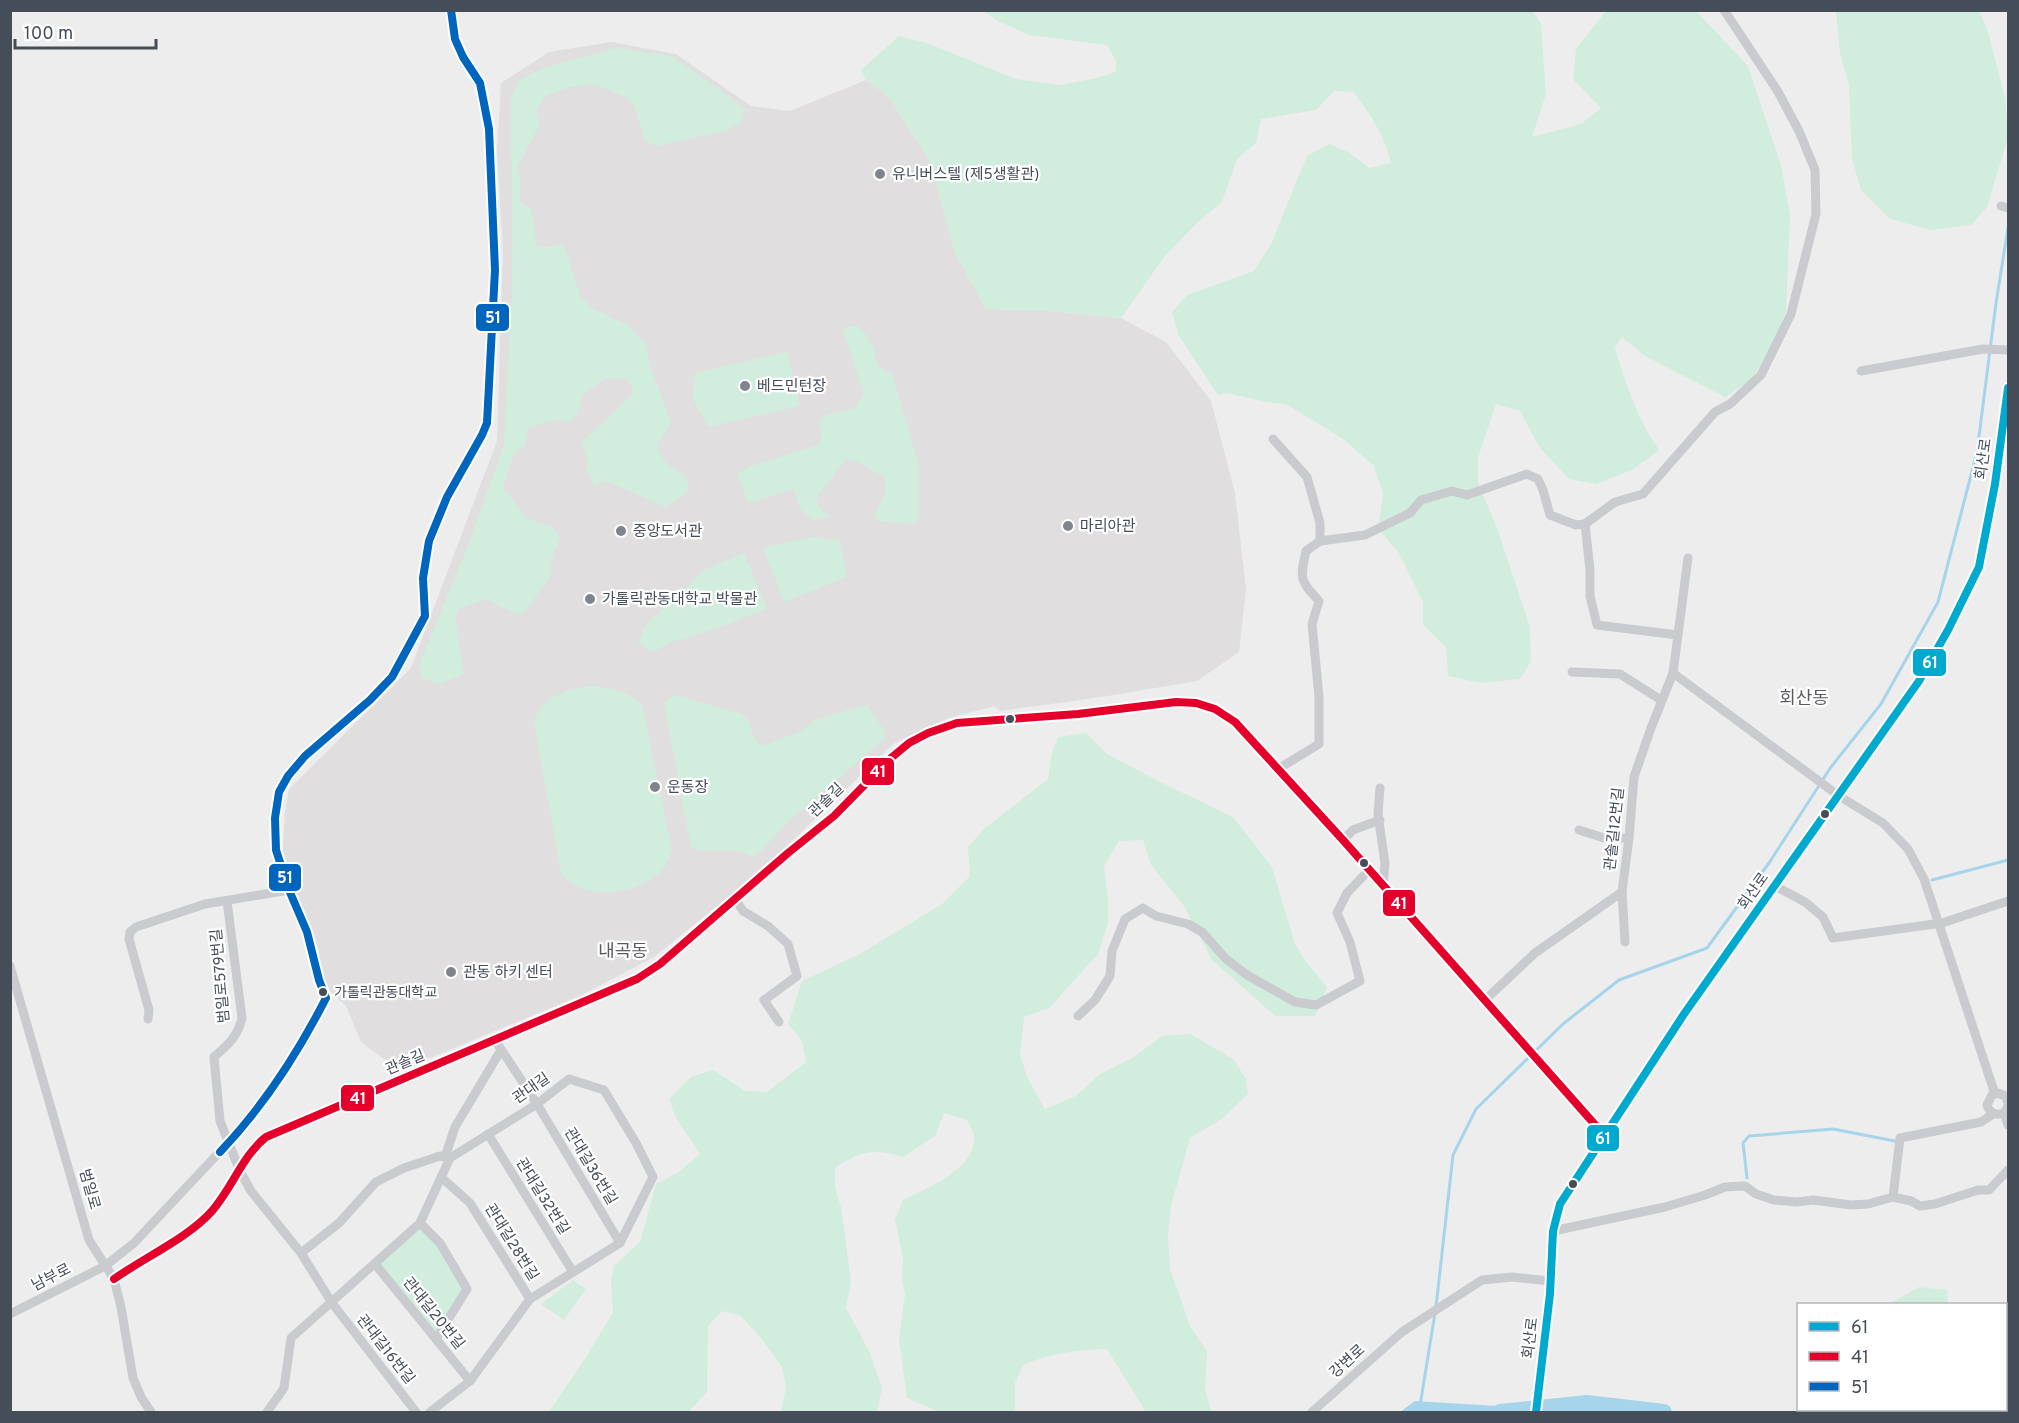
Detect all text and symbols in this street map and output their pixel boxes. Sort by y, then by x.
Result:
scale bar [15,12,156,50]
text: 100 m [24,23,73,46]
place label: 유니버스텔 (제5생활관) [892,166,1039,185]
marker: 유니버스텔 (제5생활관) [873,167,887,181]
line badge: 51 [475,303,510,332]
text: 51 [485,309,501,329]
place label: 베드민턴장 [757,378,826,397]
marker: 베드민턴장 [738,379,752,393]
street label: 회산로 [1972,437,1997,481]
place label: 마리아관 [1080,518,1135,537]
marker: 마리아관 [1061,519,1075,533]
place label: 중앙도서관 [633,523,702,542]
marker: 중앙도서관 [614,524,628,538]
place label: 가톨릭관동대학교 박물관 [602,590,758,610]
marker: 가톨릭관동대학교 박물관 [583,592,597,606]
line badge: 61 [1912,648,1947,677]
text: 61 [1922,654,1938,674]
district label: 회산동 [1779,688,1829,711]
unlabelled marker [1004,713,1016,725]
line badge: 41 [861,757,895,786]
text: 41 [870,763,886,783]
place label: 운동장 [667,779,709,798]
marker: 운동장 [648,780,662,794]
street label: 관솔길 [806,780,849,822]
street label: 관솔길12번길 [1602,787,1629,872]
unlabelled marker [1819,808,1831,820]
unlabelled marker [1358,857,1370,869]
line badge: 51 [268,863,302,892]
text: 51 [277,869,293,889]
street label: 회산로 [1735,869,1774,914]
line badge: 41 [1382,889,1416,917]
text: 41 [1391,895,1407,915]
street label: 범일로579번길 [208,928,235,1024]
district label: 내곡동 [598,941,648,964]
place label: 관동 하키 센터 [463,964,553,983]
marker: 관동 하키 센터 [444,965,458,979]
place label: 가톨릭관동대학교 [334,984,437,1002]
marker: 가톨릭관동대학교 [317,986,329,998]
street label: 관솔길 [383,1047,428,1080]
street label: 관대길 [509,1070,554,1109]
line badge: 41 [340,1084,375,1112]
text: 41 [350,1090,366,1110]
line badge: 61 [1586,1124,1620,1152]
street label: 관대길36번길 [559,1125,620,1209]
text: 61 [1595,1130,1611,1150]
street label: 관대길32번길 [511,1155,573,1239]
street label: 범일로 [74,1167,103,1212]
unlabelled marker [1567,1178,1579,1190]
street label: 관대길28번길 [480,1201,542,1285]
street label: 남부로 [29,1260,74,1296]
street label: 관대길20번길 [398,1274,468,1354]
legend [1797,1303,2007,1411]
street label: 관대길16번길 [352,1311,418,1389]
street label: 회산로 [1520,1316,1543,1360]
text: 61 [1851,1317,1868,1340]
street label: 강변로 [1326,1341,1370,1383]
text: 41 [1851,1347,1869,1370]
text: 51 [1851,1377,1869,1400]

